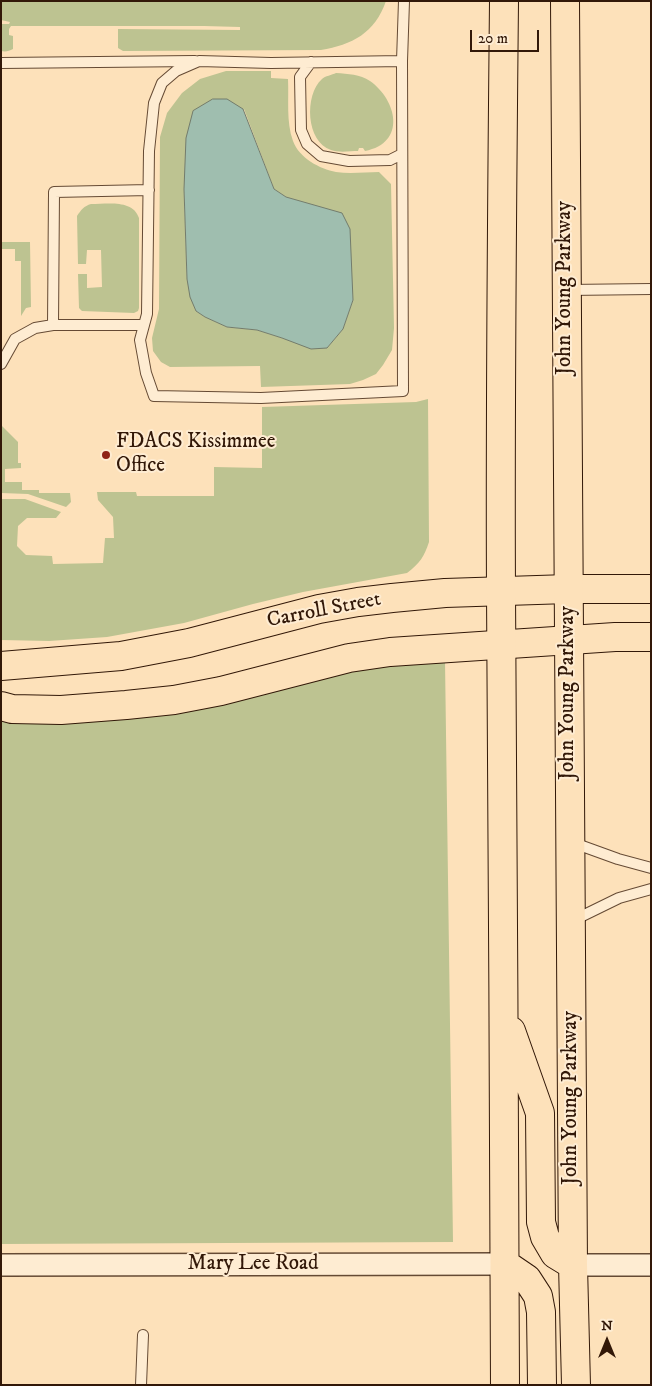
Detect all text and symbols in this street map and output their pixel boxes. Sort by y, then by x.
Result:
scale bar [472,20,541,52]
text: 20 m [478,29,508,48]
street label: John Young Parkway [553,201,579,375]
place label: FDACS Kissimmee Office [116,430,275,480]
marker: FDACS Kissimmee Office [100,449,112,461]
street label: Carroll Street [265,588,383,634]
street label: John Young Parkway [556,606,582,780]
street label: John Young Parkway [559,1011,585,1185]
street label: Mary Lee Road [188,1252,318,1278]
north arrow [582,1316,632,1366]
text: N [601,1317,613,1335]

